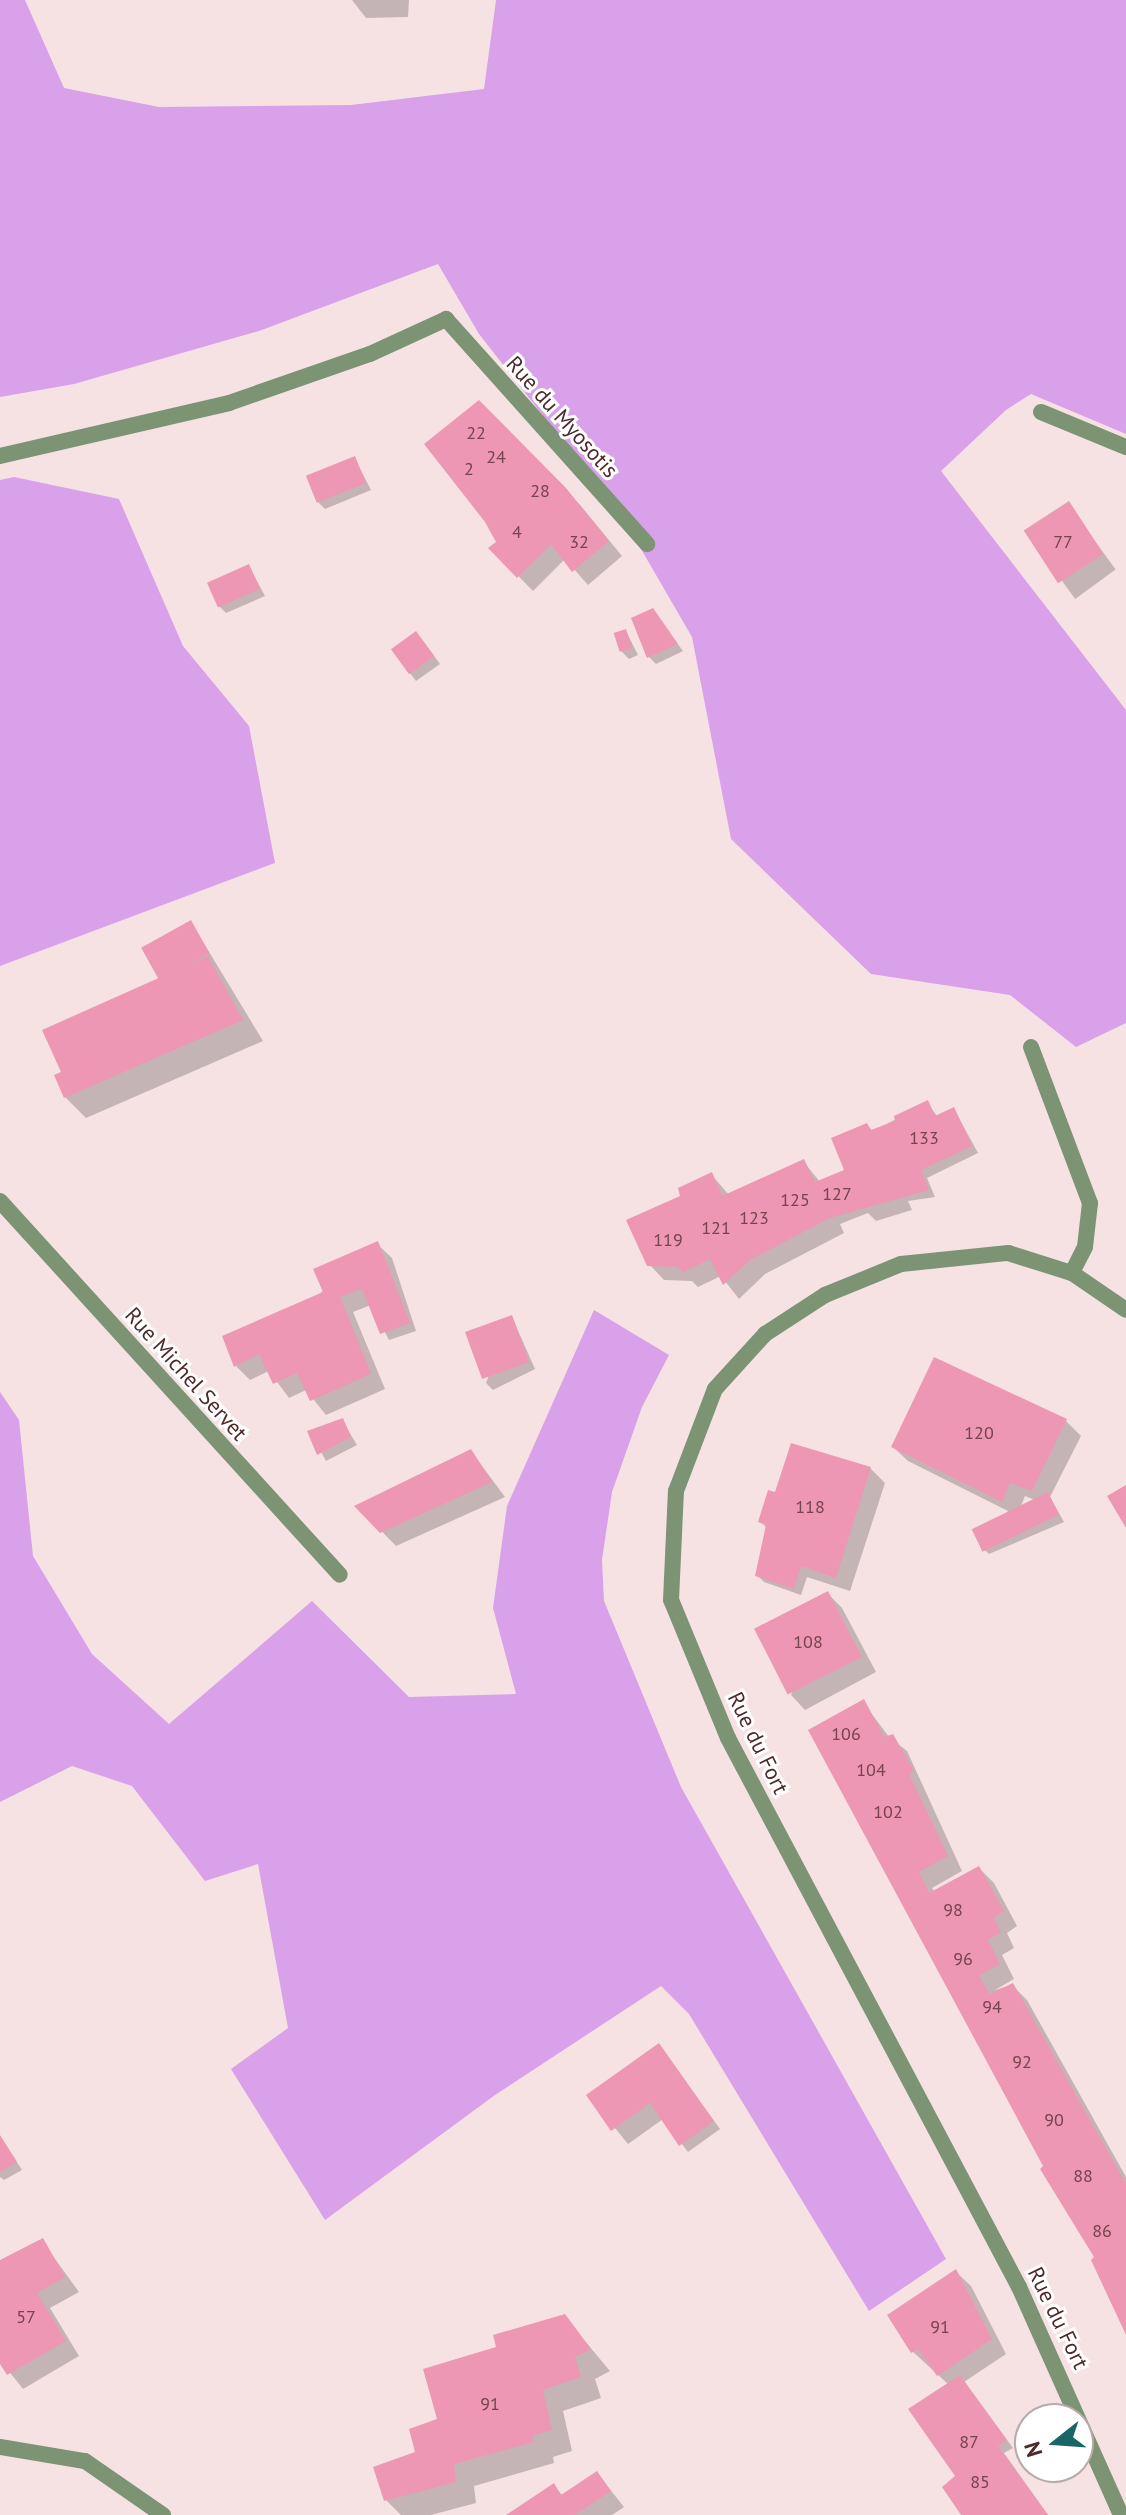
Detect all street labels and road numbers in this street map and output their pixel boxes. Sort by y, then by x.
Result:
street label: Rue du Myosotis [501,351,623,483]
street label: Rue Michel Servet [119,1302,253,1446]
street label: Rue du Fort [722,1688,794,1798]
street label: Rue du Fort [1022,2263,1094,2373]

